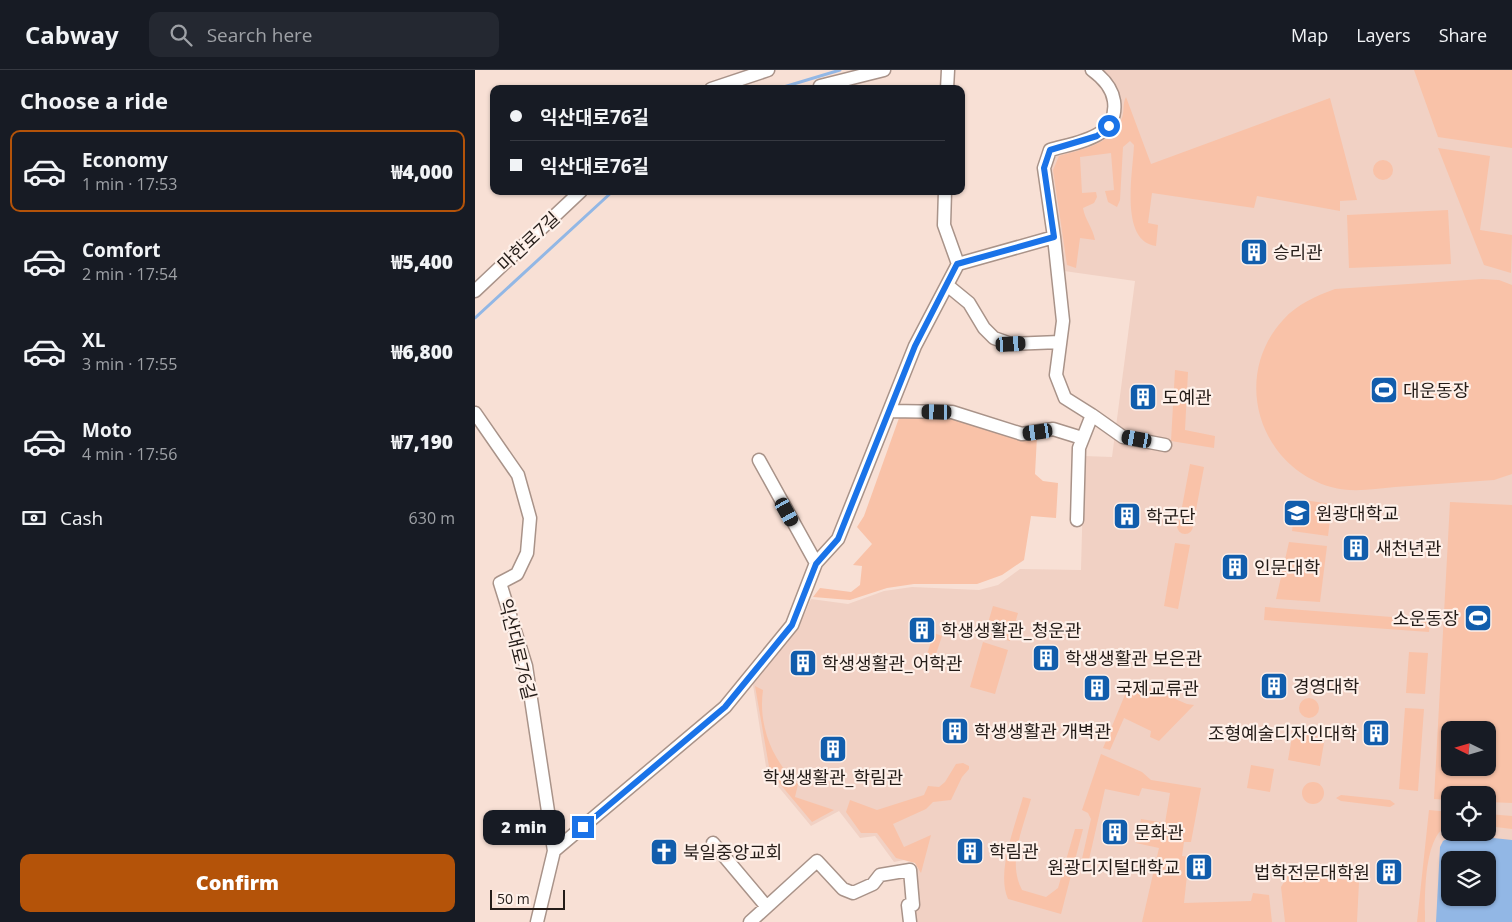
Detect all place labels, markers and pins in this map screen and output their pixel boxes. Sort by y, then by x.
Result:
building icon: 승리관 [1239,237,1269,267]
place label: 승리관 [1273,240,1323,264]
sports icon: 대운동장 [1369,375,1399,405]
place label: 대운동장 [1403,378,1469,402]
building icon: 도예관 [1128,382,1158,412]
place label: 도예관 [1162,385,1212,409]
school or university icon: 원광대학교 [1282,498,1312,528]
building icon: 학군단 [1112,501,1142,531]
place label: 원광대학교 [1316,501,1399,525]
place label: 학군단 [1146,504,1196,528]
building icon: 새천년관 [1341,533,1371,563]
place label: 새천년관 [1375,536,1442,560]
building icon: 인문대학 [1220,552,1250,582]
place label: 인문대학 [1254,555,1320,579]
sports icon: 소운동장 [1463,603,1493,633]
place label: 소운동장 [1393,606,1459,630]
building icon: 학생생활관_청운관 [907,615,937,645]
place label: 학생생활관_청운관 [941,618,1082,642]
building icon: 학생생활관 보은관 [1031,643,1061,673]
place label: 학생생활관 보은관 [1065,646,1203,670]
building icon: 학생생활관_어학관 [788,648,818,678]
place label: 학생생활관_어학관 [822,651,963,675]
building icon: 경영대학 [1259,671,1289,701]
building icon: 국제교류관 [1082,673,1112,703]
place label: 경영대학 [1293,674,1359,698]
place label: 국제교류관 [1116,676,1199,700]
building icon: 학생생활관 개벽관 [940,716,970,746]
building icon: 조형예술디자인대학 [1361,718,1391,748]
place label: 학생생활관 개벽관 [974,719,1112,743]
place label: 조형예술디자인대학 [1208,721,1357,745]
building icon: 학생생활관_학림관 [818,734,848,764]
place label: 학생생활관_학림관 [763,765,904,789]
building icon: 문화관 [1100,817,1130,847]
place label: 문화관 [1134,820,1184,844]
building icon: 학림관 [955,836,985,866]
church icon: 북일중앙교회 [649,837,679,867]
place label: 학림관 [989,839,1039,863]
place label: 북일중앙교회 [683,840,782,864]
building icon: 원광디지털대학교 [1184,852,1214,882]
place label: 원광디지털대학교 [1048,855,1180,879]
building icon: 법학전문대학원 [1374,857,1404,887]
place label: 법학전문대학원 [1254,860,1370,884]

